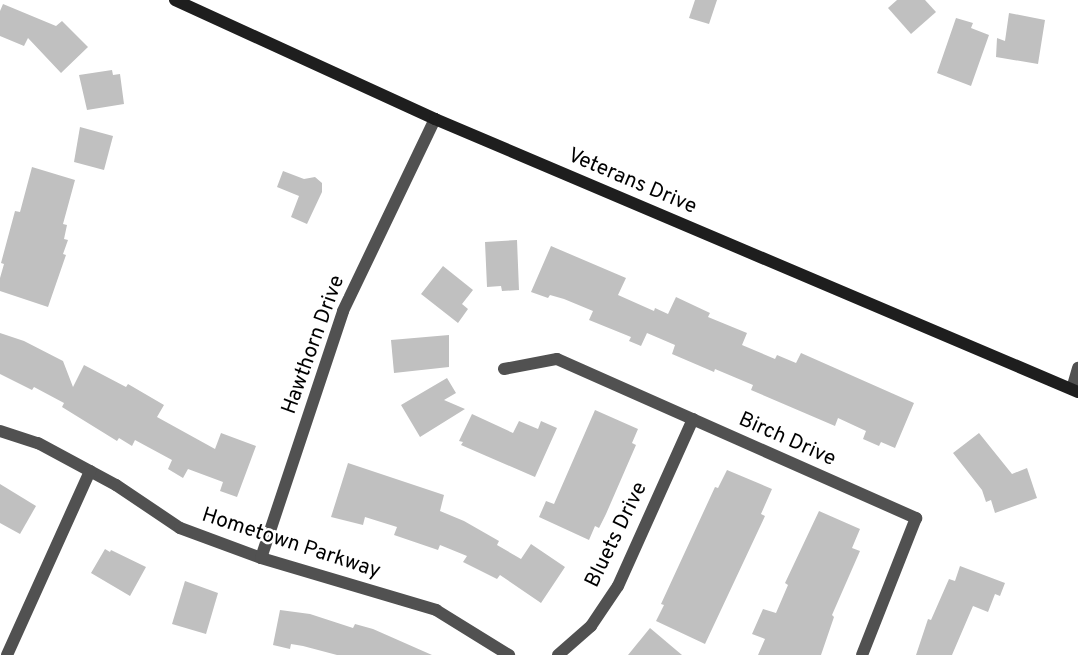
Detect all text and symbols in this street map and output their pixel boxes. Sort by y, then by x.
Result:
street label: Veterans Drive [564,144,700,220]
street label: Hawthorn Drive [277,272,351,418]
street label: Birch Drive [734,407,840,473]
street label: Bluets Drive [581,478,653,592]
street label: Hometown Parkway [198,503,384,585]

